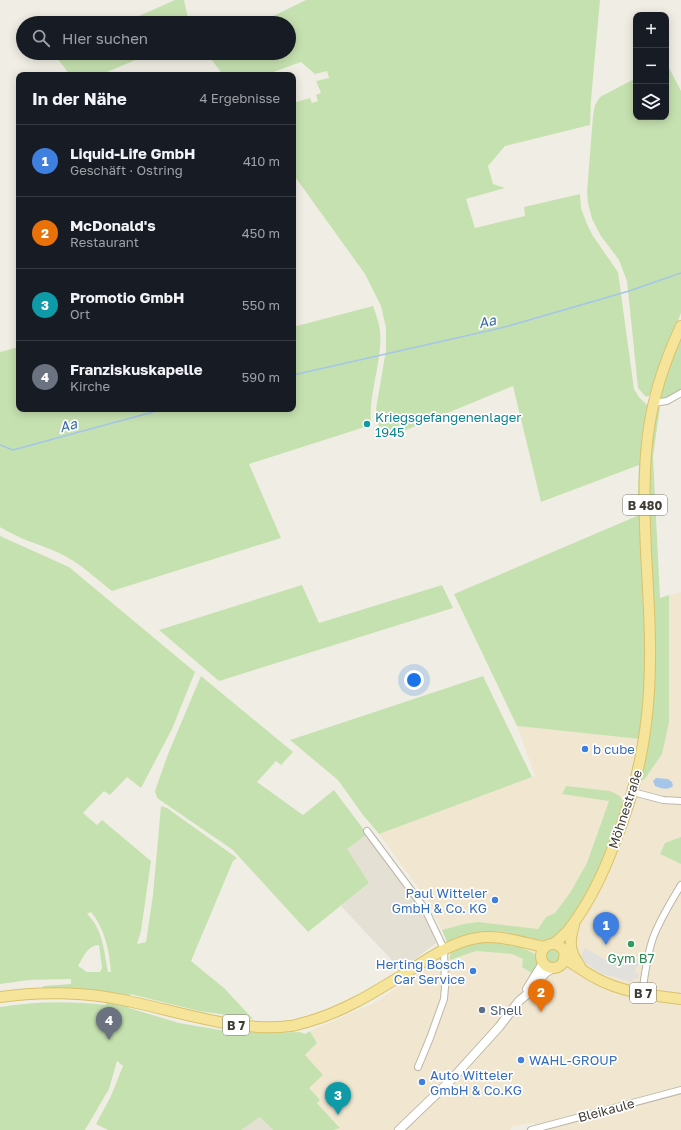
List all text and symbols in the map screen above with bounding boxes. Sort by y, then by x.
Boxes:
map controls [633,12,669,120]
button: + [633,12,669,48]
search box [16,16,296,60]
icon: search [30,27,52,49]
text: Hier suchen [62,29,148,47]
button: − [633,48,669,84]
button: layers [633,84,669,120]
text: In der Nähe [32,88,127,109]
text: 4 Ergebnisse [200,90,280,106]
text: Liquid-Life GmbH [70,144,195,162]
text: 1 [42,153,48,169]
text: 410 m [243,153,280,169]
text: Geschäft · Ostring [70,162,183,178]
text: McDonald's [70,216,156,234]
text: 2 [41,225,49,241]
text: 450 m [242,225,280,241]
text: Restaurant [70,234,139,250]
text: Promotio GmbH [70,288,184,306]
text: 3 [41,297,49,313]
text: 550 m [242,297,280,313]
text: Ort [70,306,90,322]
water label: Aa [477,311,498,331]
text: Franziskuskapelle [70,360,203,378]
text: 4 [41,369,49,385]
text: 590 m [242,369,280,385]
text: Kirche [70,378,110,394]
place label: Kriegsgefangenenlager 1945 [375,409,521,440]
water label: Aa [57,414,80,435]
marker: Kriegsgefangenenlager 1945 [362,419,372,429]
road number: B 480 [623,495,667,515]
your location [404,670,424,690]
place label: b cube [593,741,635,757]
marker: b cube [580,744,590,754]
street label: Möhnestraße [605,768,645,850]
place label: Paul Witteler GmbH & Co. KG [392,885,487,916]
marker: Paul Witteler GmbH & Co. KG [490,895,500,905]
pin: 1 [593,912,619,945]
marker: Gym B7 [626,939,636,949]
place label: Gym B7 [608,950,655,966]
place label: Herting Bosch Car Service [376,956,465,987]
marker: Herting Bosch Car Service [468,966,478,976]
pin: 2 [528,979,554,1012]
road number: B 7 [630,983,656,1003]
place label: Shell [490,1002,522,1018]
marker: Shell [477,1005,487,1015]
pin: 4 [96,1007,122,1040]
road number: B 7 [223,1015,249,1035]
place label: WAHL-GROUP [529,1052,617,1068]
marker: WAHL-GROUP [516,1055,526,1065]
place label: Auto Witteler GmbH & Co.KG [430,1067,522,1098]
marker: Auto Witteler GmbH & Co.KG [417,1077,427,1087]
pin: 3 [325,1082,351,1115]
street label: Bleikaule [576,1095,636,1125]

